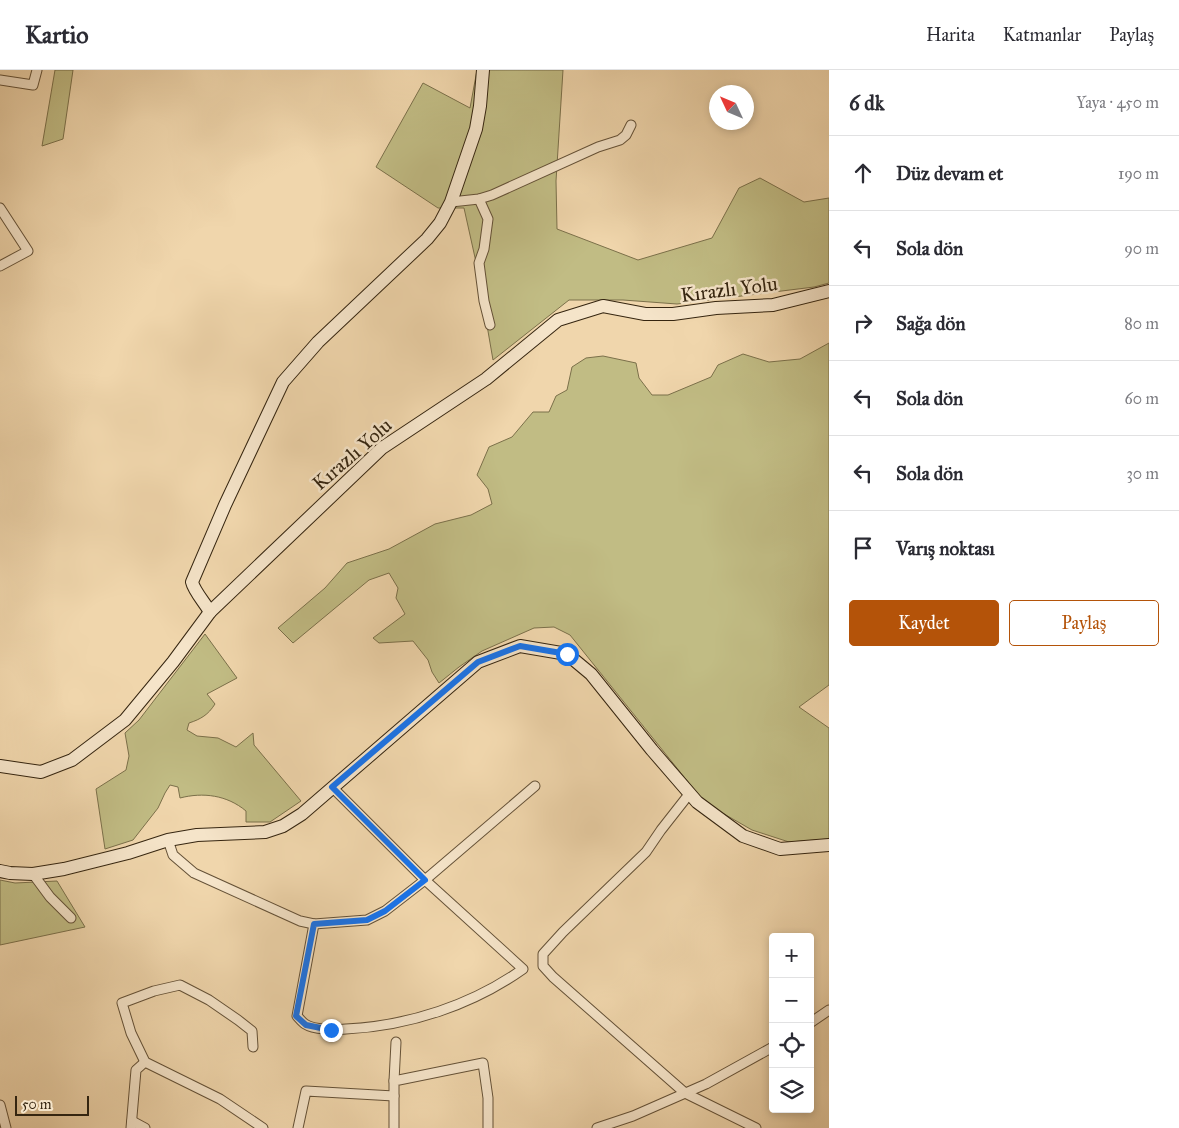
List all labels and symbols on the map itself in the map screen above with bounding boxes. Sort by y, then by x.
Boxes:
north arrow [709,85,754,130]
street label: Kırazlı Yolu [679,271,779,307]
street label: Kırazlı Yolu [307,413,397,495]
route start [556,643,579,666]
route end [320,1019,343,1042]
scale bar [15,1093,89,1116]

